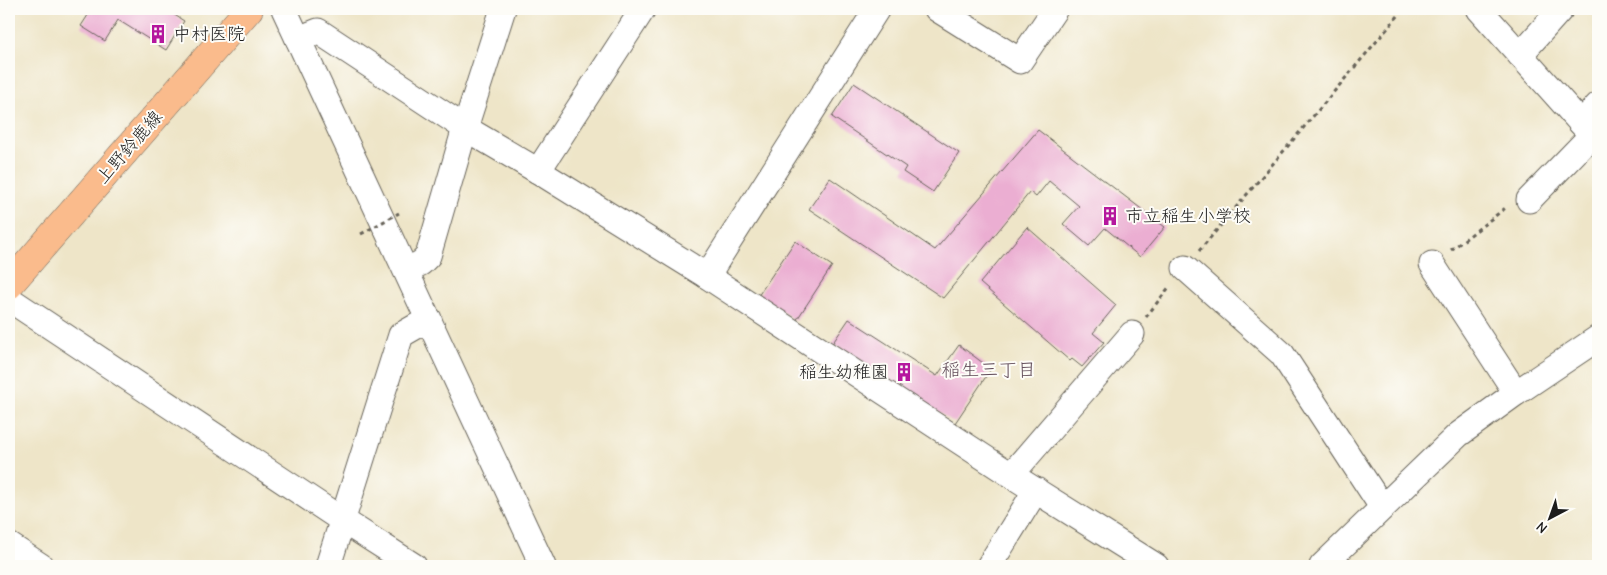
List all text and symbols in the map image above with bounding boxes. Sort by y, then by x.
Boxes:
building icon: 中村医院 [147,23,169,45]
place label: 中村医院 [173,24,245,45]
street label: 上野鈴鹿線 [92,106,167,188]
building icon: 市立稲生小学校 [1099,205,1121,227]
place label: 市立稲生小学校 [1125,206,1251,227]
district label: 稲生三丁目 [941,359,1037,381]
building icon: 稲生幼稚園 [893,361,915,383]
place label: 稲生幼稚園 [799,362,889,383]
north arrow [1524,492,1574,542]
text: N [1533,518,1551,537]

